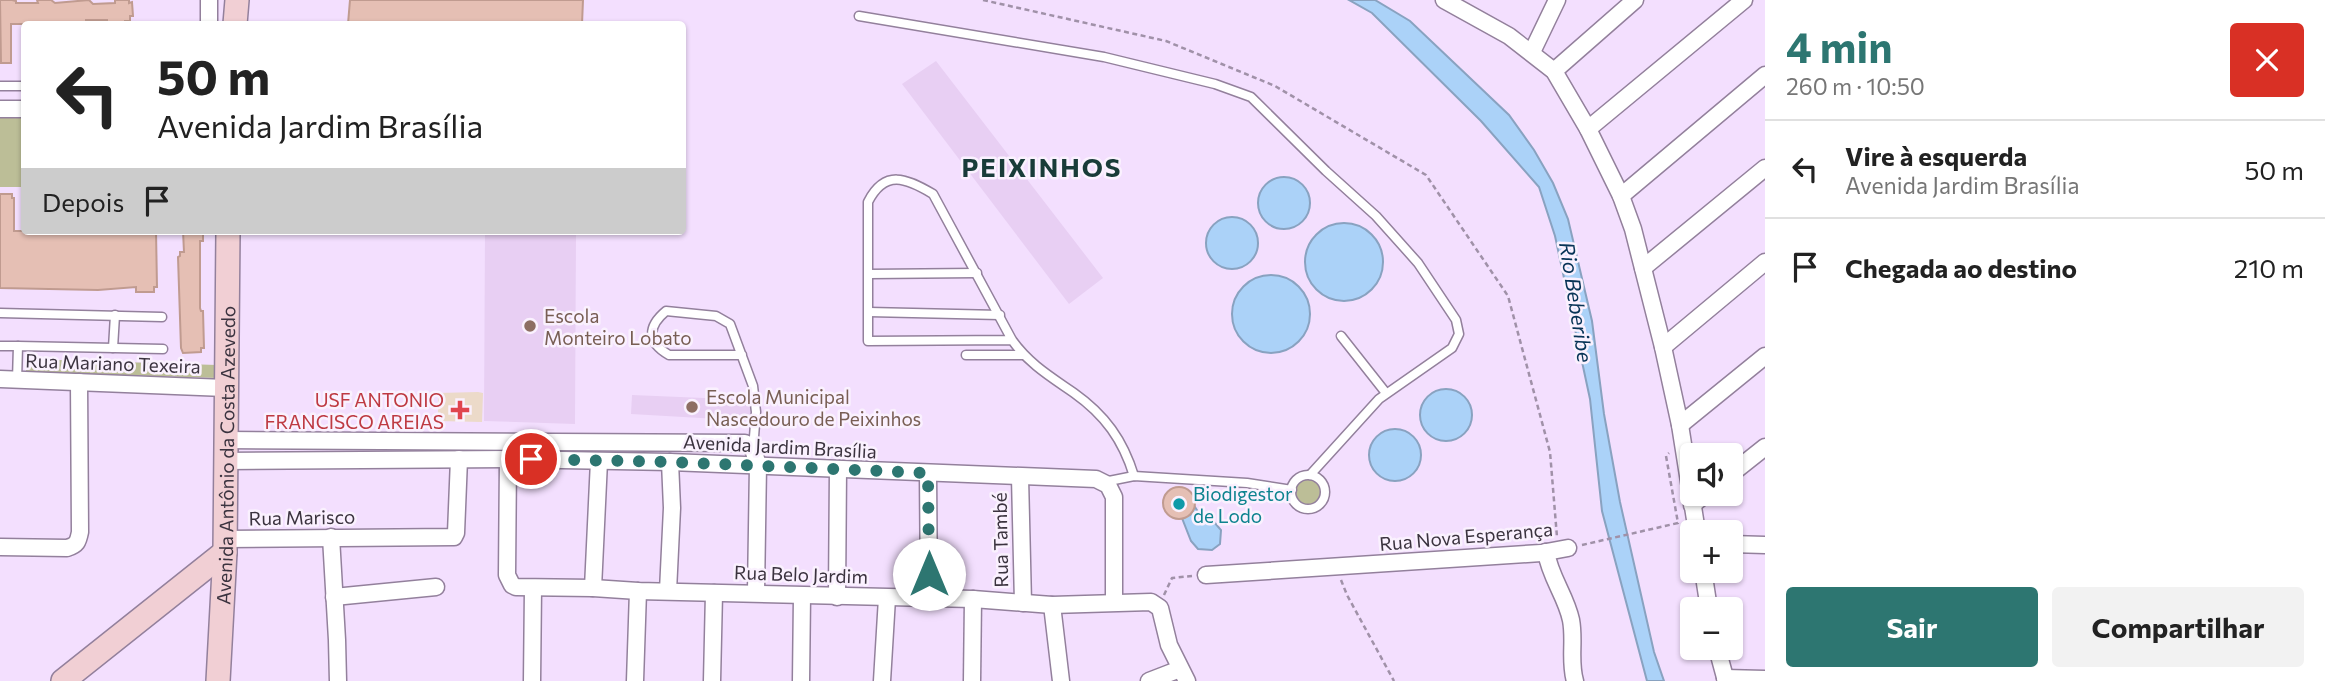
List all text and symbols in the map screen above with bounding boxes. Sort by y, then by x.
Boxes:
text: 4 min [1786,20,1892,72]
button: close [2230,23,2304,97]
text: 50 m [157,45,270,105]
icon: left [42,49,133,140]
text: 260 m · 10:50 [1786,72,1925,100]
text: Avenida Jardim Brasília [157,105,483,145]
text: Vire à esquerda [1845,140,2027,171]
icon: left [1786,150,1824,188]
district label: PEIXINHOS [962,151,1122,182]
text: 50 m [2244,154,2304,185]
text: Avenida Jardim Brasília [1845,171,2080,199]
icon: arrive [138,182,176,220]
text: Depois [42,186,124,217]
water label: Rio Beberibe [1555,240,1599,364]
icon: arrive [1786,248,1824,286]
text: Chegada ao destino [1845,252,2077,283]
text: 210 m [2234,252,2304,283]
place label: Escola Monteiro Lobato [544,304,692,349]
street label: Avenida Antônio da Costa Azevedo [211,306,239,605]
marker: Escola Monteiro Lobato [522,318,538,334]
street label: Rua Mariano Texeira [25,348,201,378]
place label: Escola Municipal Nascedouro de Peixinhos [706,385,921,430]
place label: USF ANTONIO FRANCISCO AREIAS [265,388,444,433]
marker: Escola Municipal Nascedouro de Peixinhos [684,399,700,415]
marker: USF ANTONIO FRANCISCO AREIAS [450,400,470,420]
pin [501,429,561,489]
street label: Avenida Jardim Brasília [683,429,877,463]
icon: arrive [512,440,550,478]
map controls [1680,443,1743,660]
button: sound [1680,443,1743,506]
place label: Biodigestor de Lodo [1193,482,1293,527]
street label: Rua També [988,492,1012,588]
marker: Biodigestor de Lodo [1171,496,1187,512]
street label: Rua Marisco [248,505,356,529]
street label: Rua Nova Esperança [1378,517,1554,555]
button: + [1680,520,1743,583]
position arrow [892,537,966,611]
street label: Rua Belo Jardim [734,560,868,588]
button: Sair [1786,587,2038,667]
button: Compartilhar [2052,587,2304,667]
button: − [1680,597,1743,660]

